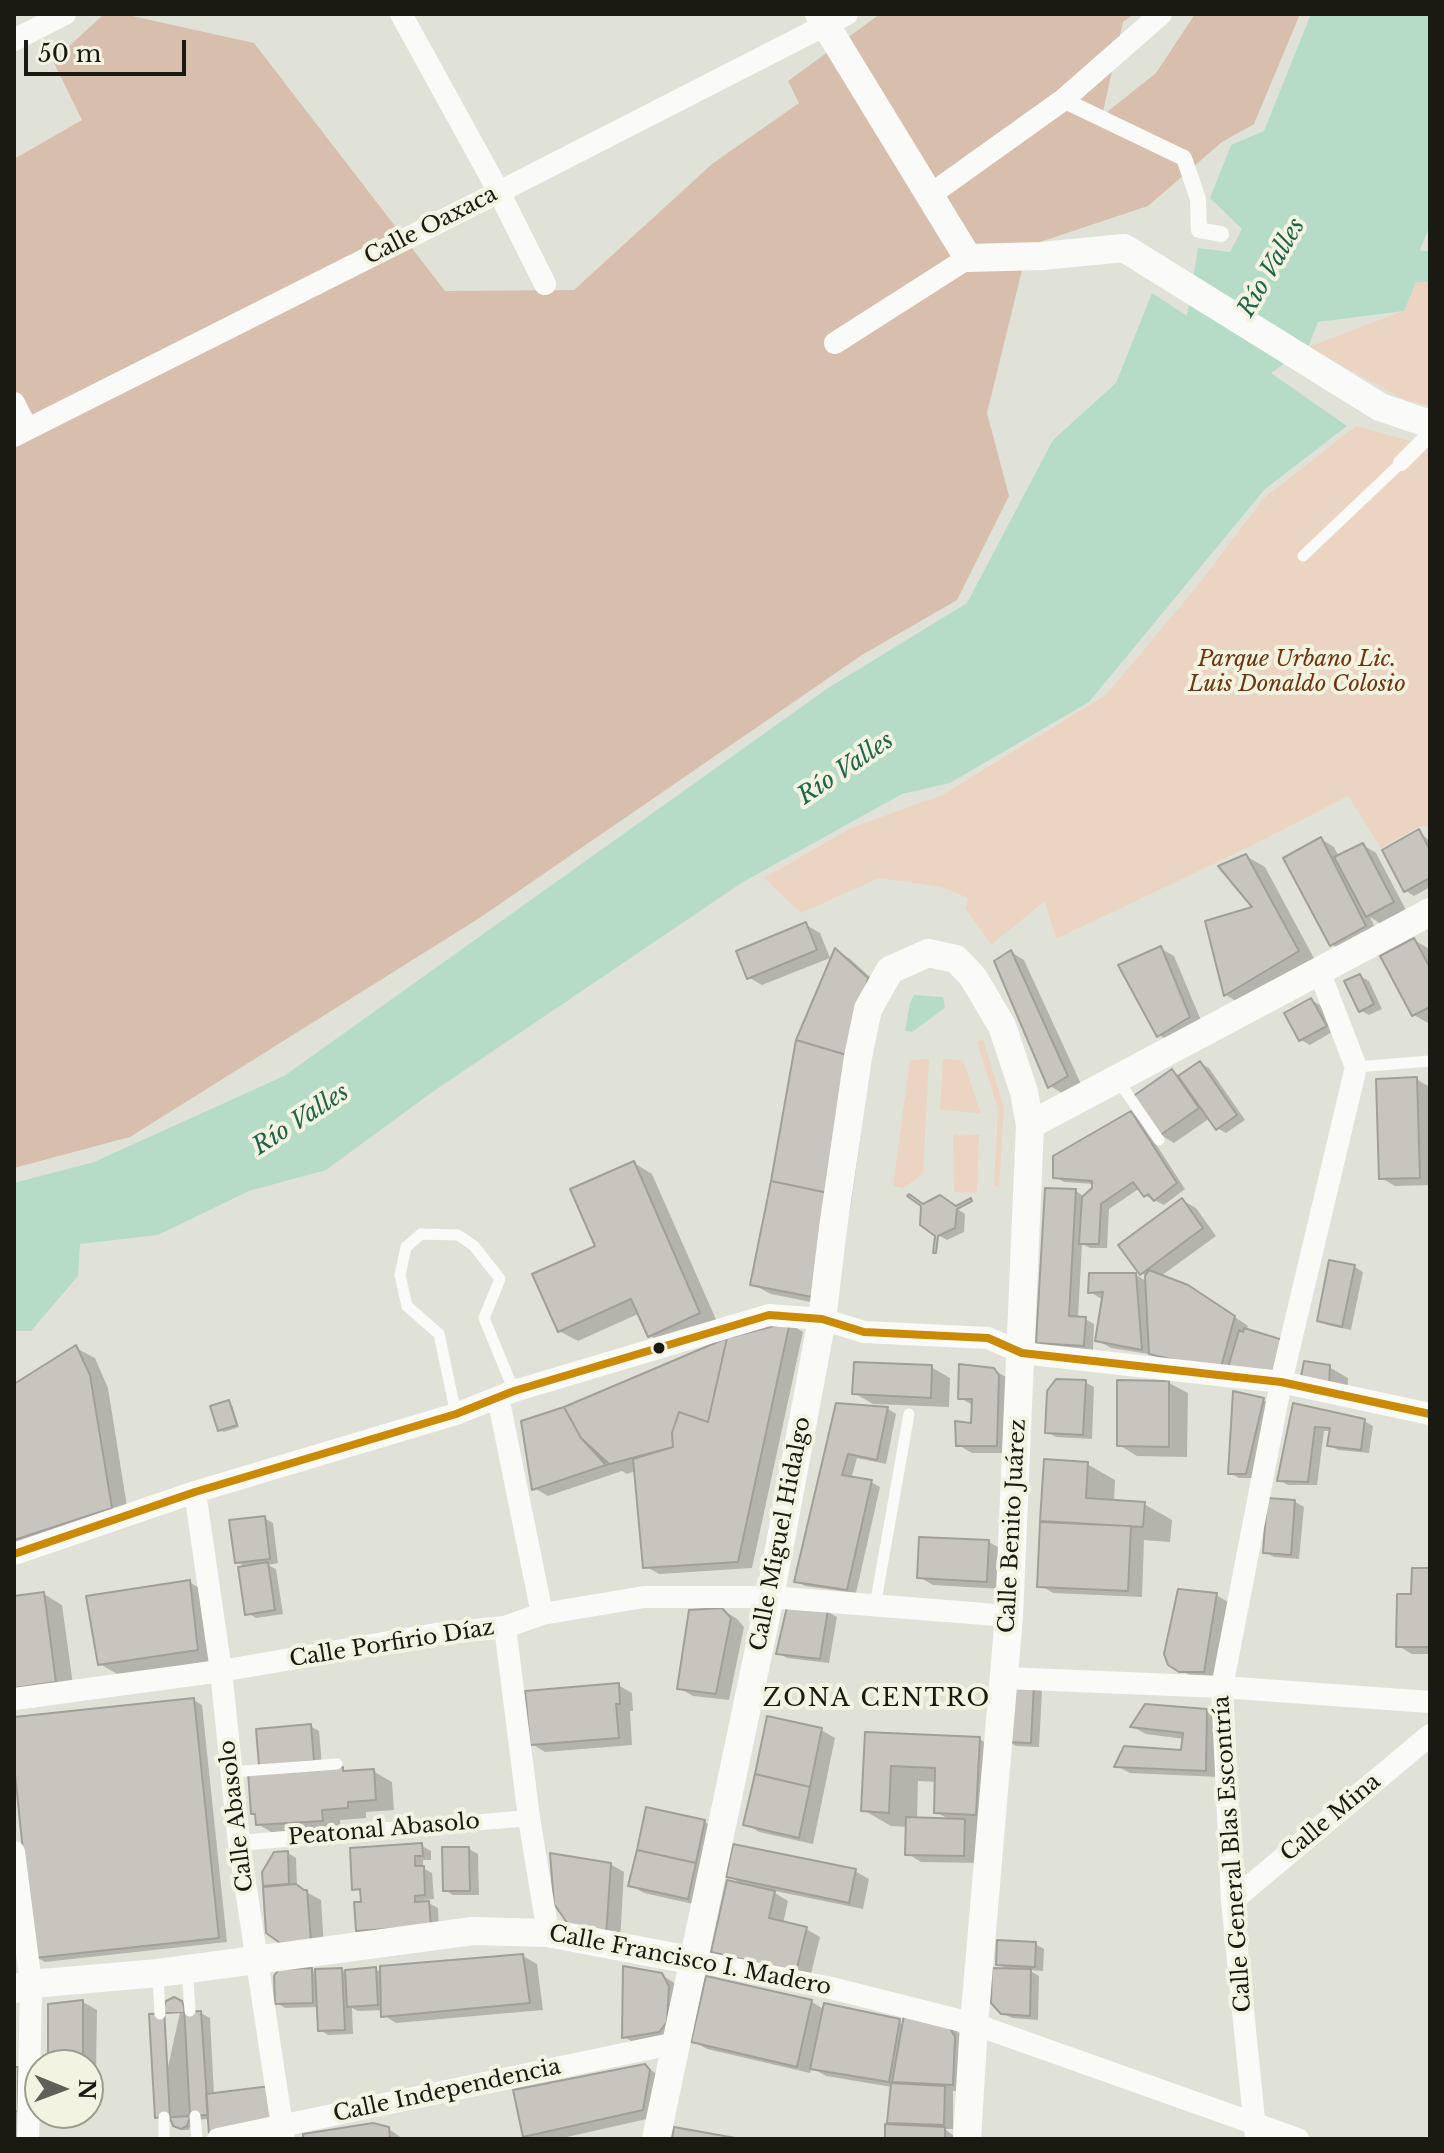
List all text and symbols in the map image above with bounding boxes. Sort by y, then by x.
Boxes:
scale bar [28,24,190,74]
text: 50 m [38,39,101,68]
street label: Calle Oaxaca [360,181,502,271]
water label: Río Valles [1232,214,1312,322]
park label: Parque Urbano Lic. Luis Donaldo Colosio [1188,647,1406,698]
water label: Río Valles [793,727,899,811]
water label: Río Valles [247,1078,355,1162]
unlabelled marker [651,1340,667,1356]
street label: Calle Miguel Hidalgo [745,1415,817,1653]
street label: Calle Benito Juárez [994,1418,1032,1634]
street label: Calle Porfirio Díaz [288,1615,496,1673]
district label: ZONA CENTRO [763,1685,991,1713]
street label: Calle General Blas Escontría [1209,1695,1257,2013]
street label: Calle Abasolo [215,1739,259,1893]
street label: Calle Mina [1276,1769,1386,1867]
street label: Peatonal Abasolo [287,1808,481,1852]
street label: Calle Francisco I. Madero [547,1921,833,2001]
north arrow [24,2049,104,2129]
street label: Calle Independencia [331,2054,563,2128]
text: N [73,2079,100,2100]

